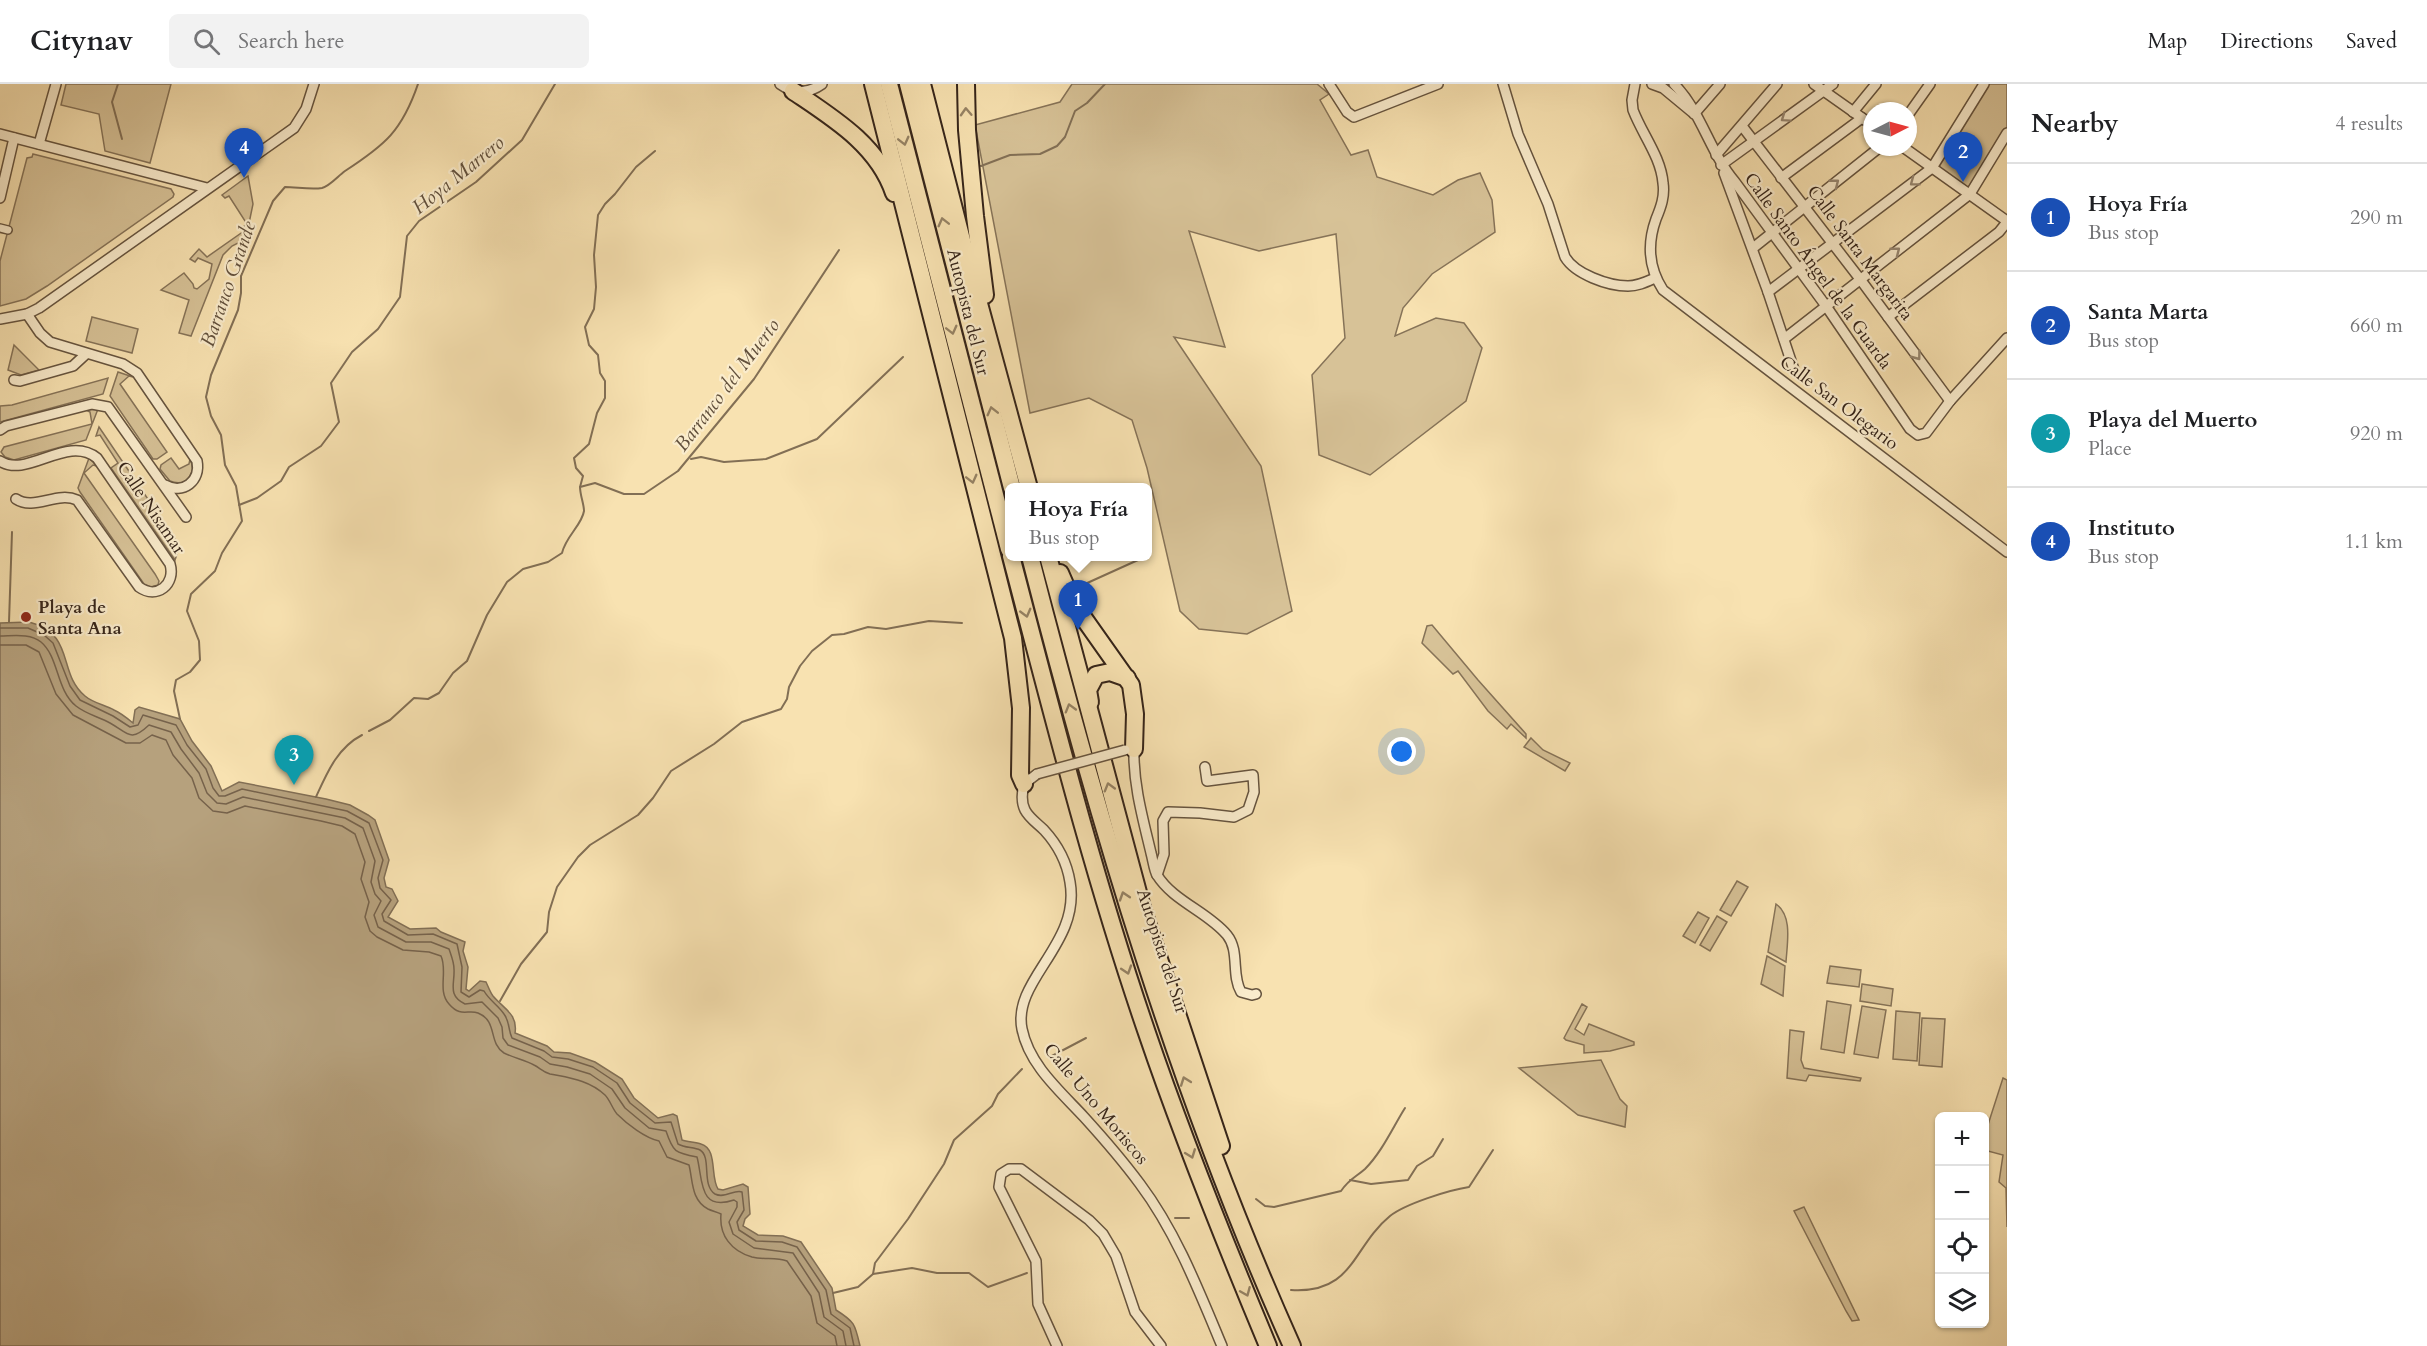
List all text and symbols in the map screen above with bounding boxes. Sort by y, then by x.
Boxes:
search box [169,14,589,68]
text: Citynav [30,22,133,60]
icon: search [190,25,223,58]
text: Search here [238,26,345,56]
text: Map [2147,27,2187,56]
text: Directions [2220,27,2313,56]
text: Saved [2346,27,2397,56]
north arrow [1863,102,1917,156]
text: Nearby [2031,106,2119,141]
one-way arrow [960,107,973,116]
text: 4 results [2335,110,2403,137]
one-way arrow [1781,111,1792,122]
pin: 4 [224,128,264,178]
water label: Hoya Marrero [406,129,510,221]
pin: 2 [1944,132,1982,182]
one-way arrow [896,136,909,146]
street label: Calle Santo Ángel de la Guarda [1738,168,1898,375]
one-way arrow [1910,174,1921,185]
one-way arrow [1828,179,1839,190]
street label: Calle Santa Margarita [1801,180,1919,326]
text: Hoya Fría [2088,189,2188,219]
text: 1 [2045,204,2056,231]
text: 290 m [2350,204,2403,231]
water label: Barranco Grande [194,217,262,350]
one-way arrow [938,217,951,227]
text: Bus stop [2088,219,2159,246]
street label: Autopista del Sur [940,246,996,378]
one-way arrow [1889,248,1900,259]
text: Santa Marta [2088,297,2208,327]
text: 2 [2045,312,2056,339]
text: 660 m [2350,312,2403,339]
water label: Barranco del Muerto [668,313,786,457]
one-way arrow [945,324,958,334]
text: Bus stop [2088,327,2159,354]
street label: Calle San Olegario [1774,350,1904,456]
one-way arrow [1910,350,1921,361]
text: Playa del Muerto [2088,405,2257,435]
one-way arrow [987,406,999,416]
text: 3 [2045,420,2056,447]
text: 920 m [2350,420,2403,447]
text: Place [2088,435,2132,462]
street label: Calle Nisamar [111,456,192,560]
one-way arrow [965,473,978,483]
popup [1005,483,1152,561]
text: Hoya Fría [1029,494,1128,524]
text: Instituto [2088,513,2175,543]
text: Bus stop [1029,524,1100,551]
text: 4 [2045,528,2056,555]
text: 1.1 km [2344,528,2403,555]
text: Bus stop [2088,543,2159,570]
pin: 1 [1058,580,1098,630]
place label: Playa de Santa Ana [38,595,122,641]
one-way arrow [1018,608,1031,618]
marker: Playa de Santa Ana [19,610,33,624]
one-way arrow [1065,703,1077,714]
pin: 3 [274,736,314,785]
your location [1387,737,1416,766]
one-way arrow [1104,782,1116,793]
street label: Autopista del Sur [1130,885,1194,1017]
one-way arrow [1119,891,1131,902]
one-way arrow [1119,964,1132,975]
street label: Calle Uno Moriscos [1038,1038,1154,1170]
one-way arrow [1180,1076,1193,1086]
map controls [1935,1112,1989,1328]
button: + [1935,1112,1989,1166]
one-way arrow [1184,1148,1196,1159]
button: − [1935,1166,1989,1220]
button: locate [1935,1220,1989,1274]
button: layers [1935,1274,1989,1328]
one-way arrow [1239,1286,1251,1297]

